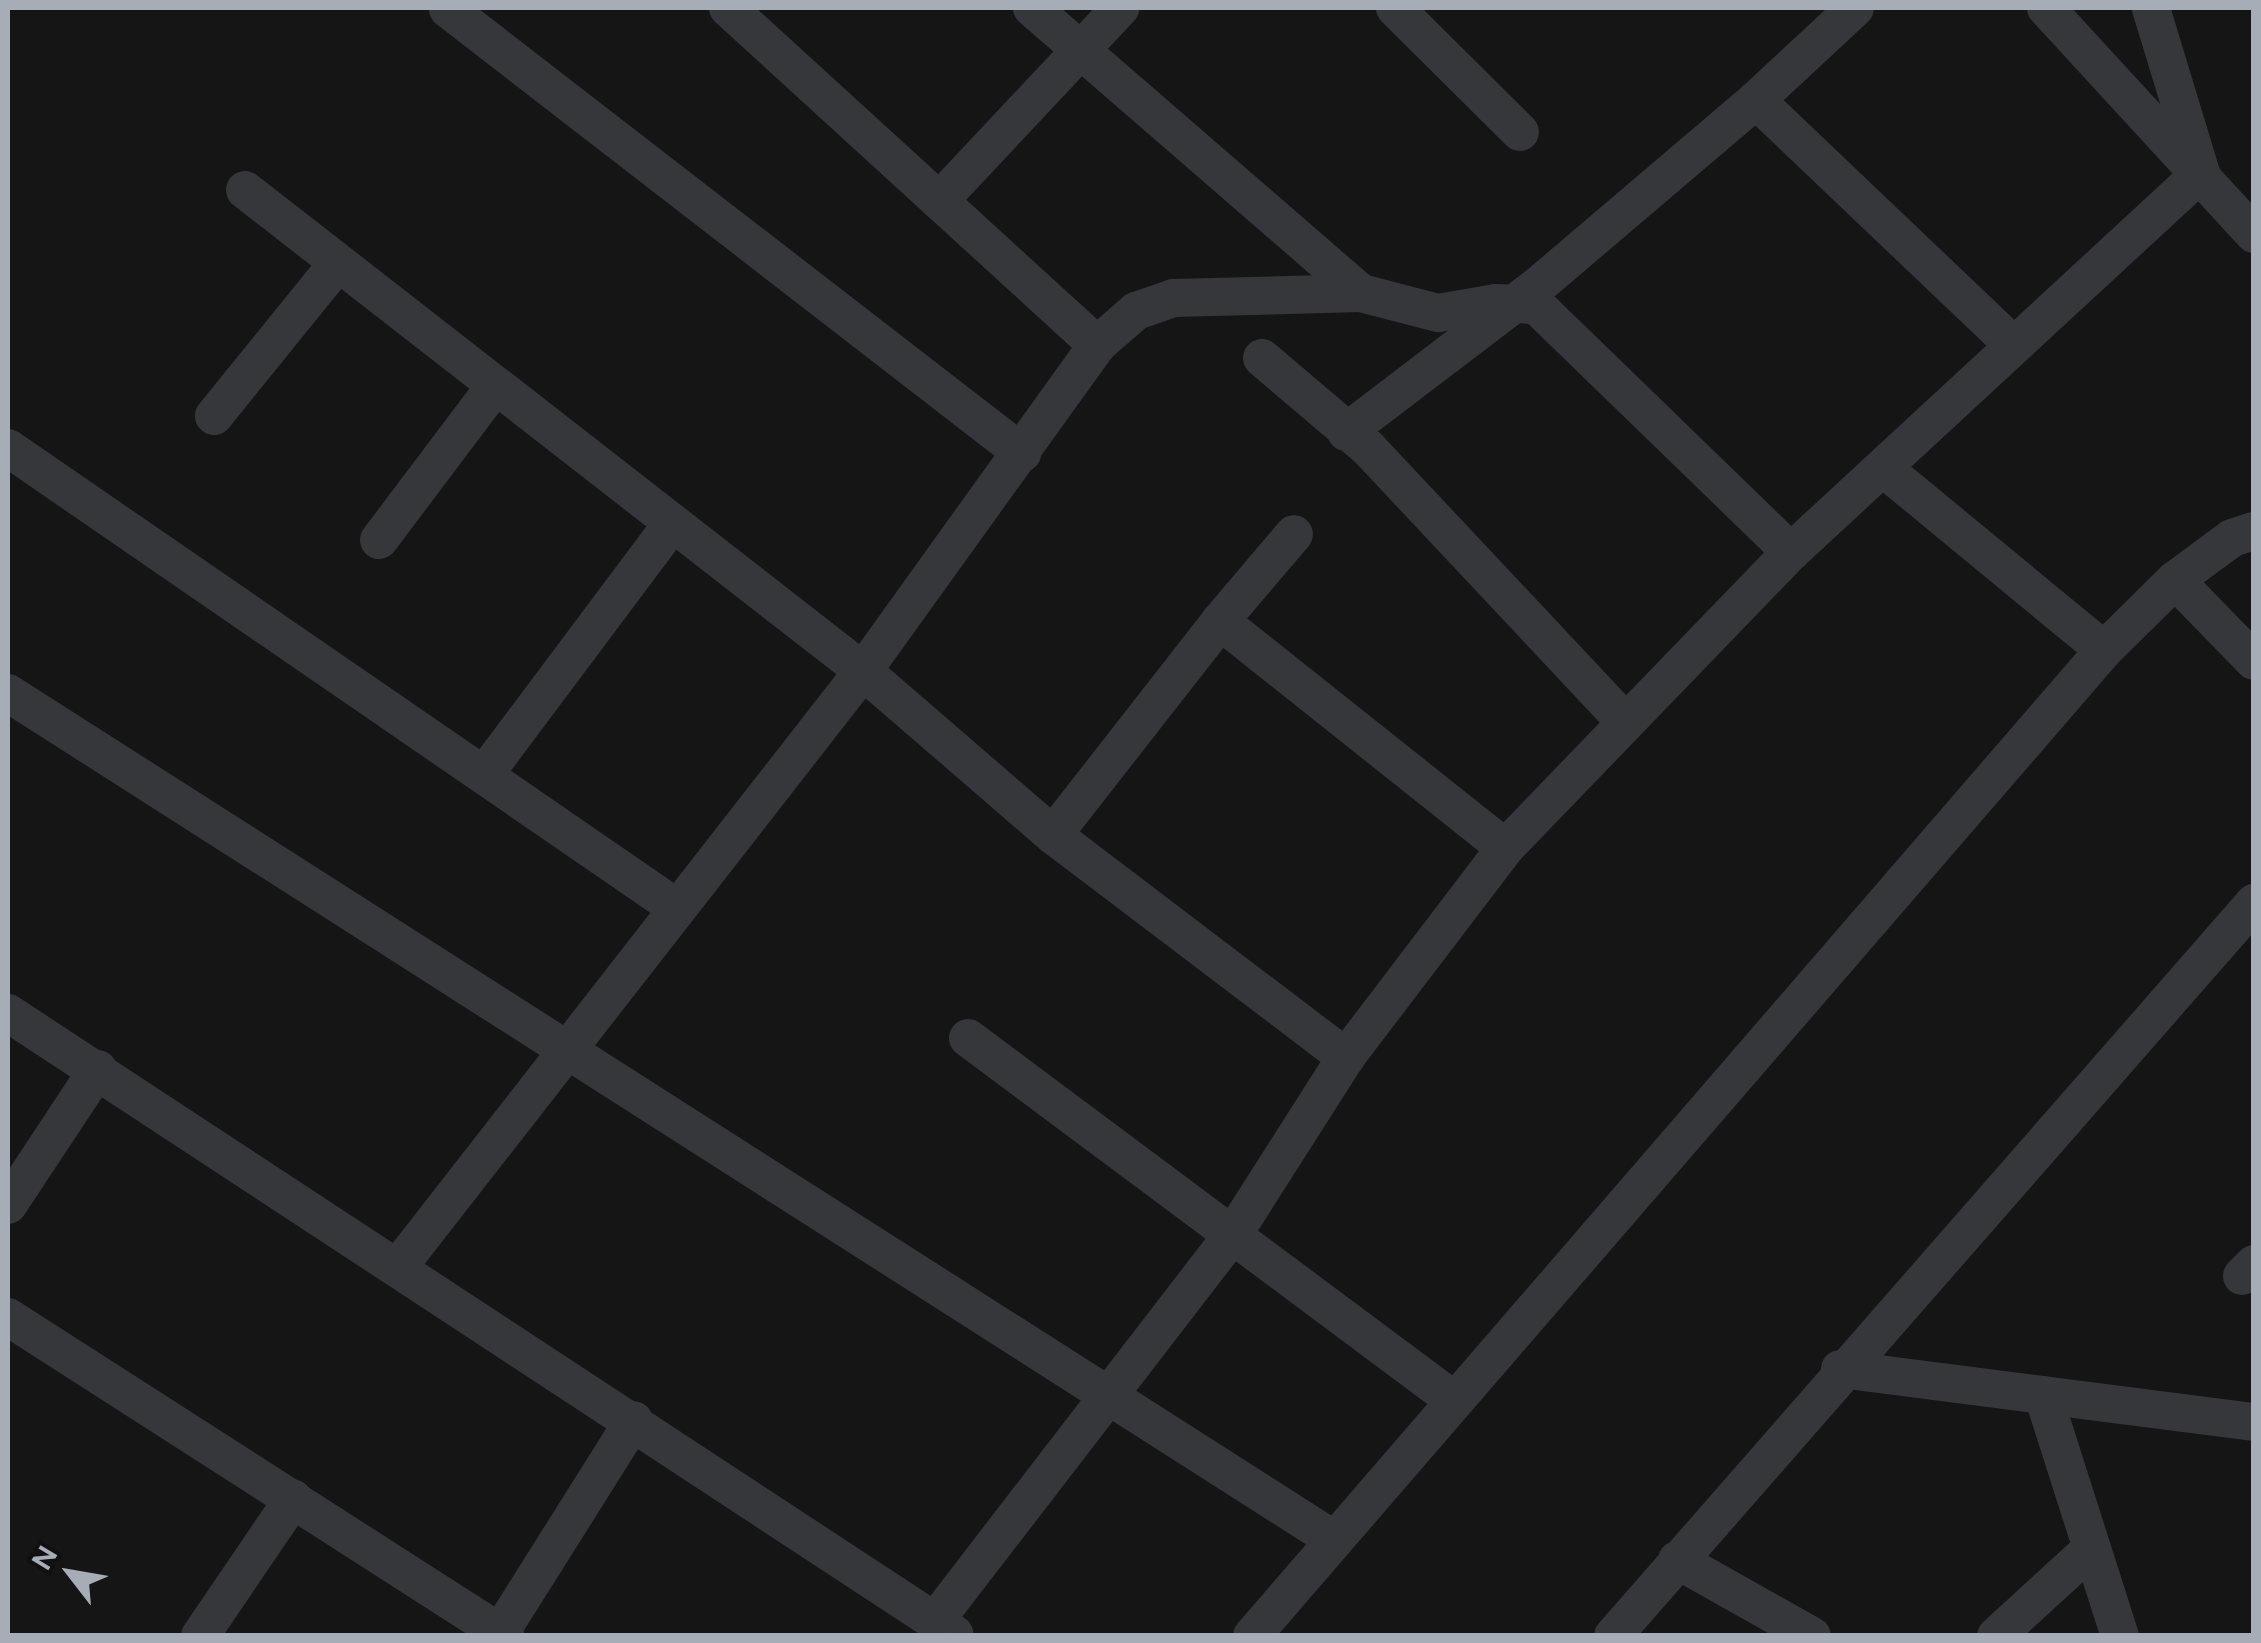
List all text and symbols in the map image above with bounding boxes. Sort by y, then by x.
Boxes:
north arrow [20,1523,120,1623]
text: N [24,1540,64,1576]

